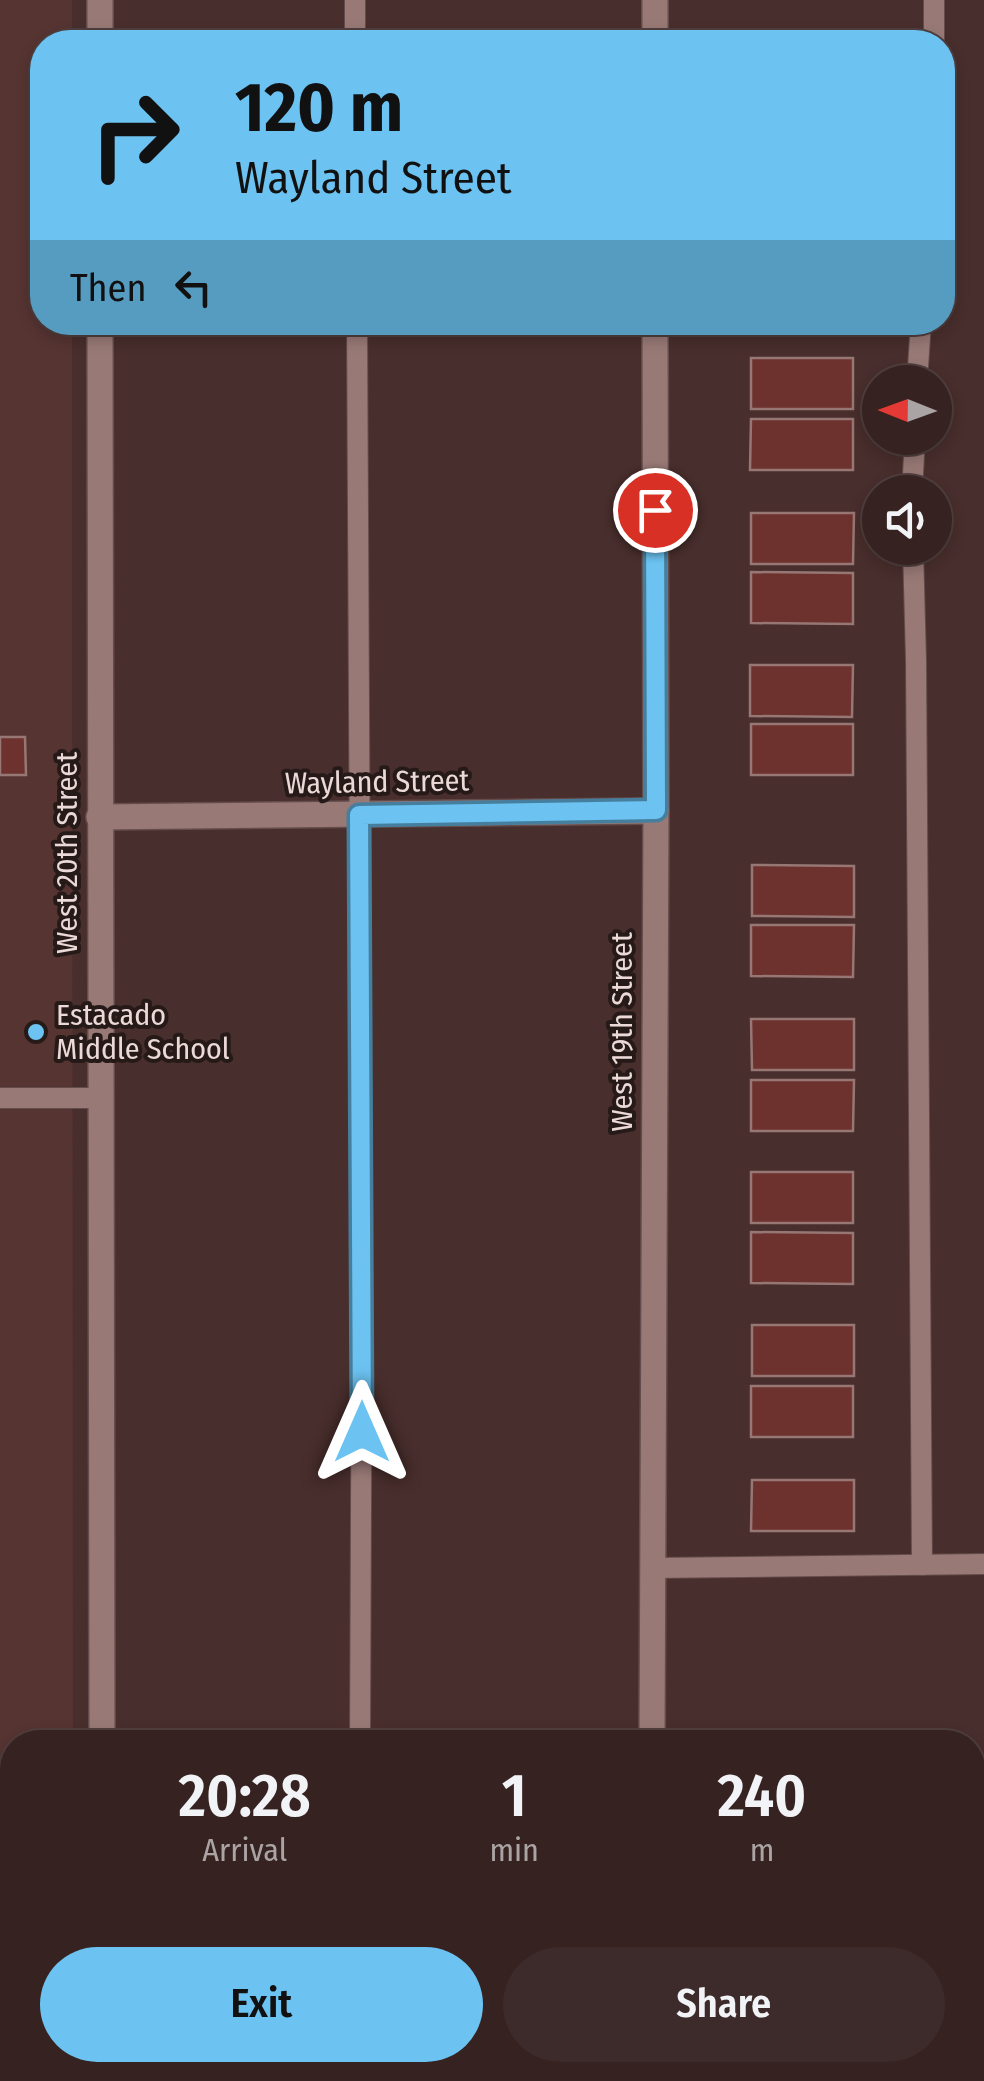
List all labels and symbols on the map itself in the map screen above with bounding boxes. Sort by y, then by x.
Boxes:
north arrow [862,365,952,455]
pin [613,468,698,553]
street label: West 20th Street [49,752,85,954]
street label: Wayland Street [285,762,470,802]
street label: West 19th Street [604,932,640,1132]
place label: Estacado Middle School [56,997,230,1067]
marker: Estacado Middle School [25,1021,47,1043]
position arrow [310,1380,414,1484]

